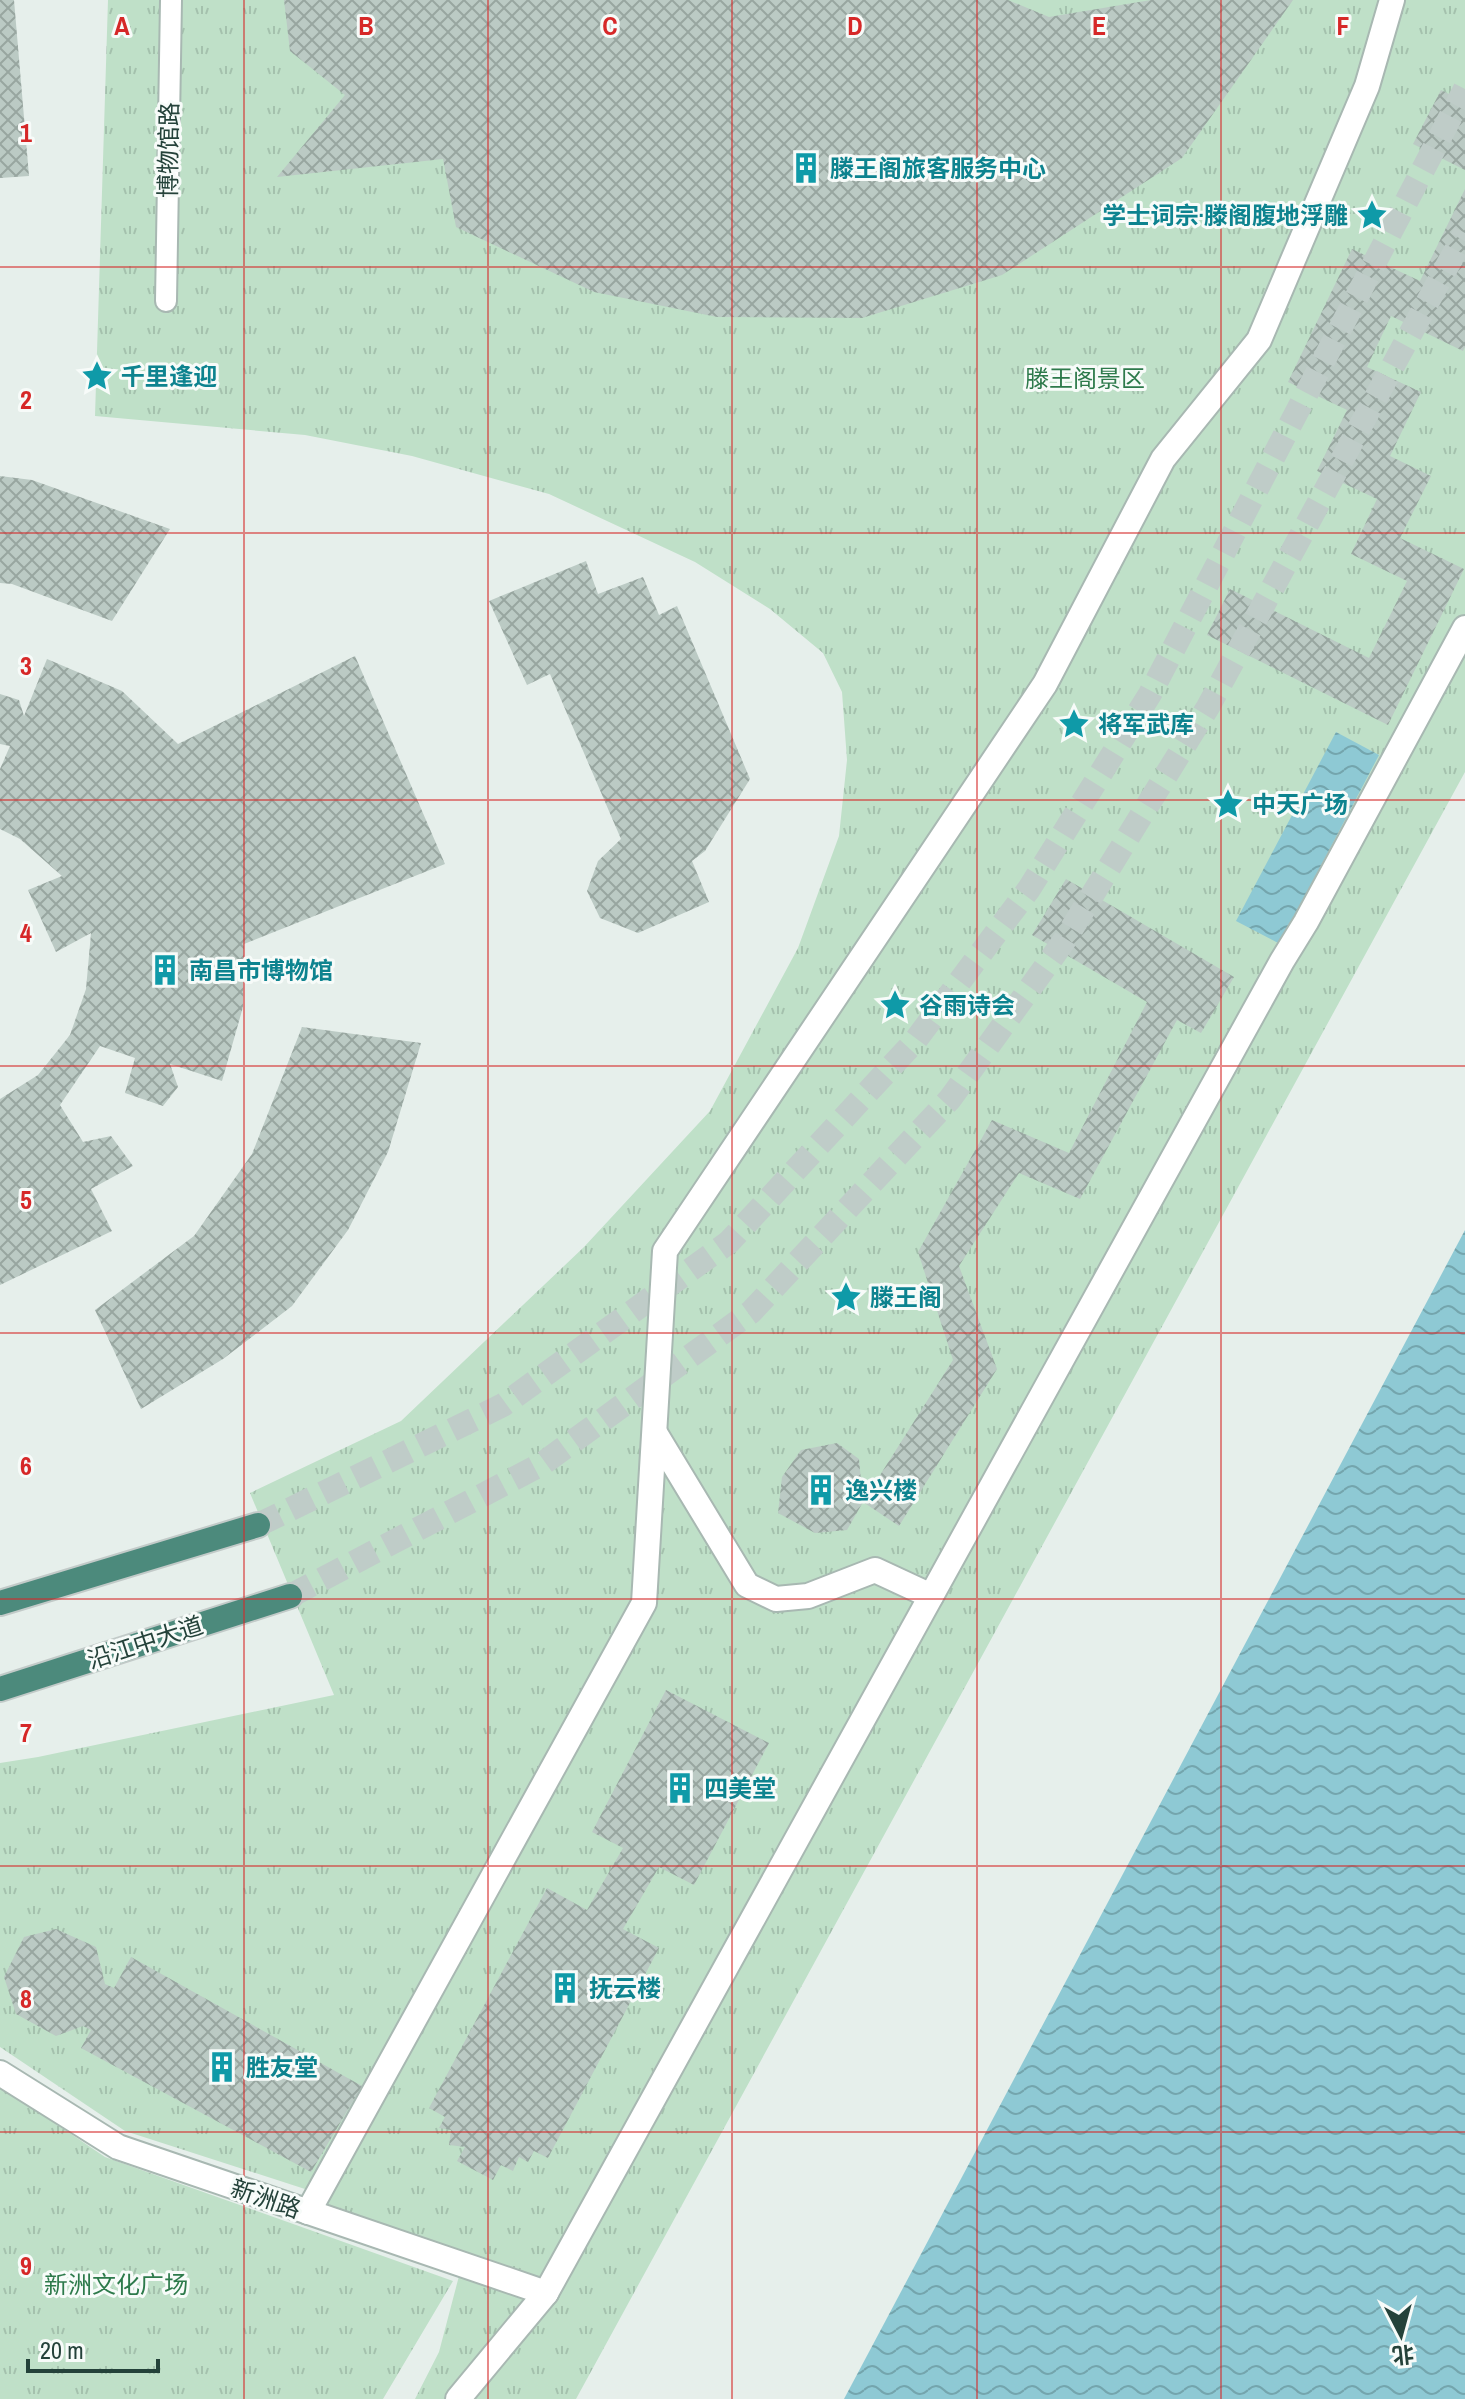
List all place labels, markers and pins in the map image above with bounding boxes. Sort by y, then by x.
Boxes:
building icon: 滕王阁旅客服务中心 [789,151,823,185]
place label: 滕王阁旅客服务中心 [830,152,1046,184]
place icon: 学士词宗·滕阁腹地浮雕 [1355,198,1389,232]
place label: 学士词宗·滕阁腹地浮雕 [1103,199,1348,231]
place icon: 千里逢迎 [80,359,114,393]
place label: 千里逢迎 [121,360,217,392]
place icon: 将军武库 [1057,707,1091,741]
place label: 将军武库 [1098,708,1194,740]
place icon: 中天广场 [1211,787,1245,821]
place label: 中天广场 [1252,788,1348,820]
building icon: 南昌市博物馆 [148,953,182,987]
place label: 南昌市博物馆 [189,954,333,986]
place icon: 谷雨诗会 [878,988,912,1022]
place label: 谷雨诗会 [919,989,1015,1021]
place icon: 滕王阁 [829,1280,863,1314]
place label: 滕王阁 [870,1281,942,1313]
building icon: 逸兴楼 [804,1473,838,1507]
place label: 逸兴楼 [845,1474,917,1506]
building icon: 四美堂 [663,1771,697,1805]
place label: 四美堂 [704,1772,776,1804]
building icon: 抚云楼 [548,1971,582,2005]
place label: 抚云楼 [589,1972,661,2004]
building icon: 胜友堂 [205,2050,239,2084]
place label: 胜友堂 [246,2051,318,2083]

